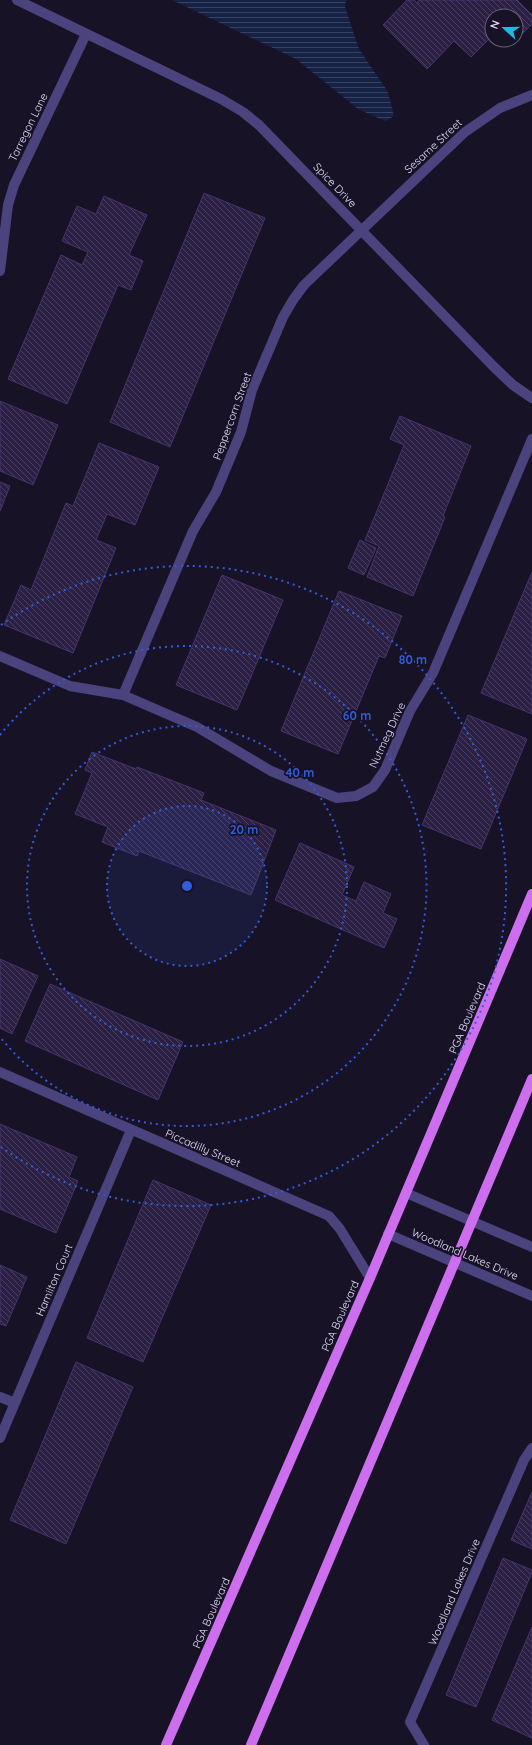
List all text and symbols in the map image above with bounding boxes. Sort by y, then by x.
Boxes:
north arrow [484,8,524,48]
text: N [487,18,503,31]
street label: Tarregon Lane [5,91,51,163]
street label: Sesame Street [401,116,465,176]
street label: Spice Drive [310,160,360,210]
street label: Peppercorn Street [210,370,254,462]
text: 80 m [399,652,427,667]
street label: Nutmeg Drive [366,700,408,770]
text: 60 m [343,708,371,723]
text: 40 m [286,765,314,780]
text: 20 m [230,822,258,837]
centre of rings [180,879,194,893]
street label: PGA Boulevard [446,980,488,1056]
street label: Piccadilly Street [163,1126,243,1170]
street label: Woodland Lakes Drive [409,1225,521,1283]
street label: Hamilton Court [32,1241,76,1318]
street label: PGA Boulevard [318,1278,362,1354]
street label: Woodland Lakes Drive [425,1536,483,1648]
street label: PGA Boulevard [189,1575,233,1651]

